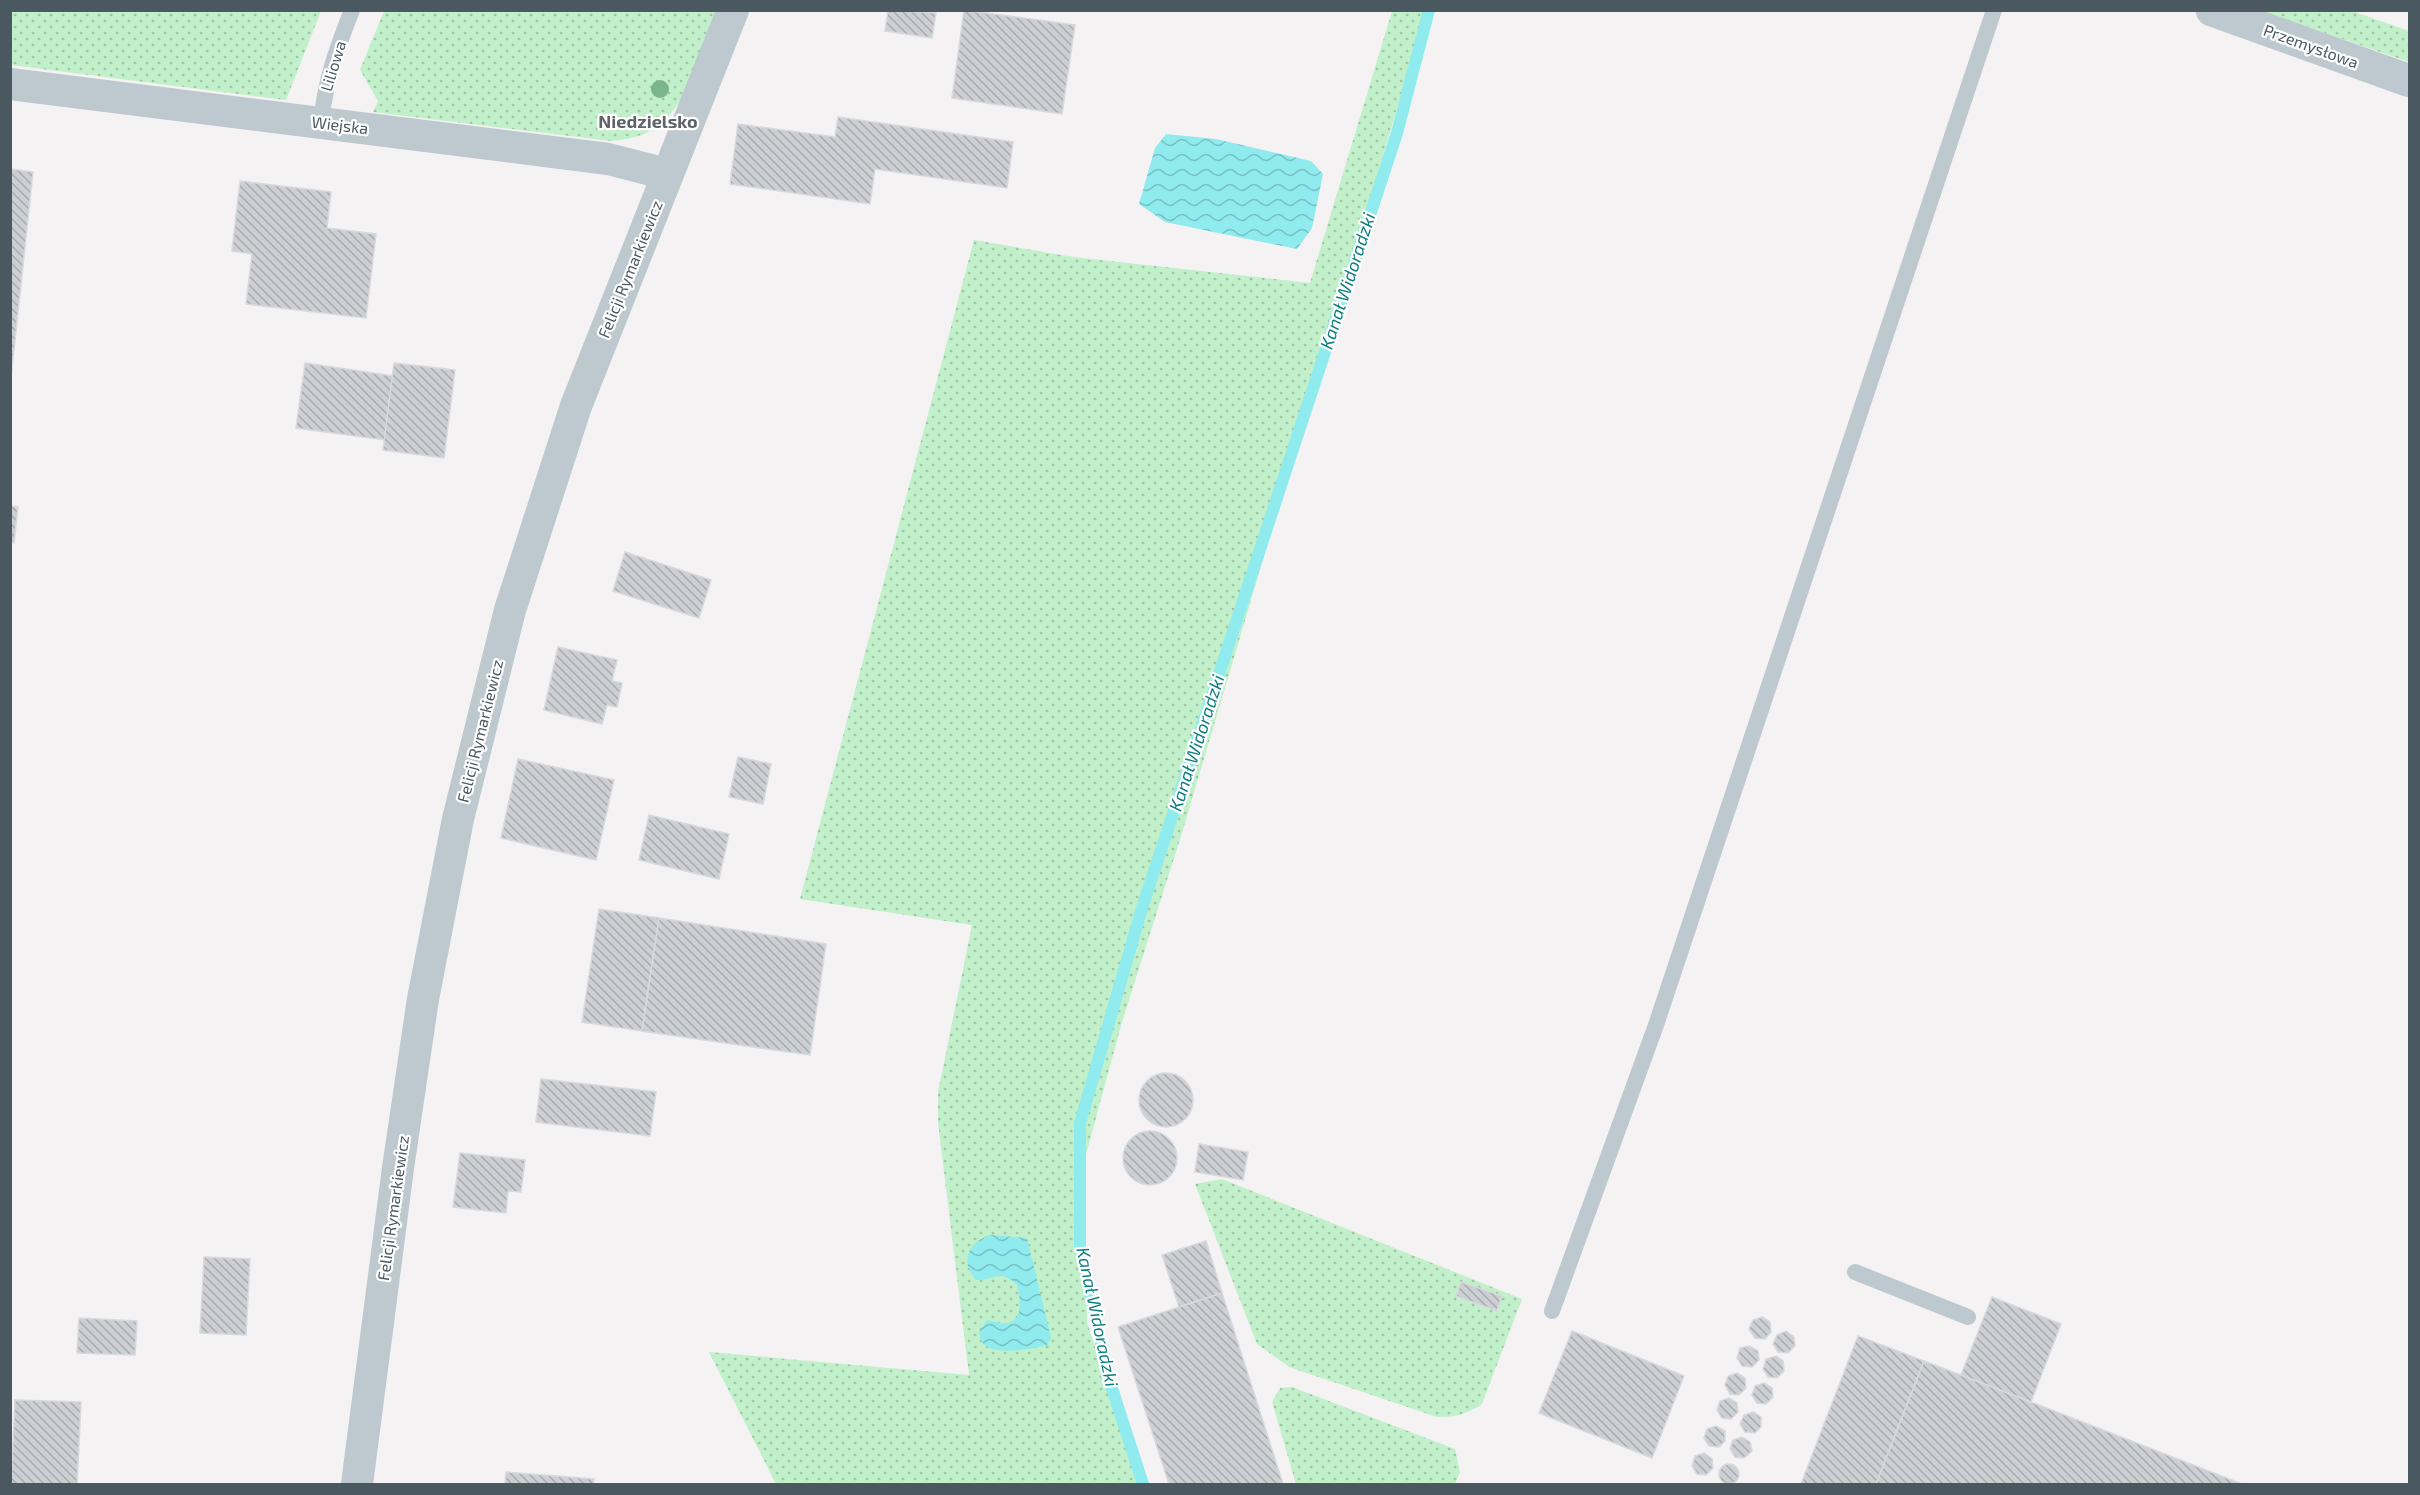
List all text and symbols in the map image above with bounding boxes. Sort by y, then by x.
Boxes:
street label: Przemysłowa [2261,20,2361,71]
street label: Liliowa [316,38,349,93]
district label: Niedzielsko [598,110,698,132]
street label: Wiejska [311,112,369,138]
street label: Felicji Rymarkiewicz [593,197,667,341]
water label: Kanał Widoradzki [1315,209,1380,352]
street label: Felicji Rymarkiewicz [453,658,507,804]
water label: Kanał Widoradzki [1164,671,1229,814]
street label: Felicji Rymarkiewicz [373,1134,413,1282]
water label: Kanał Widoradzki [1072,1245,1124,1389]

